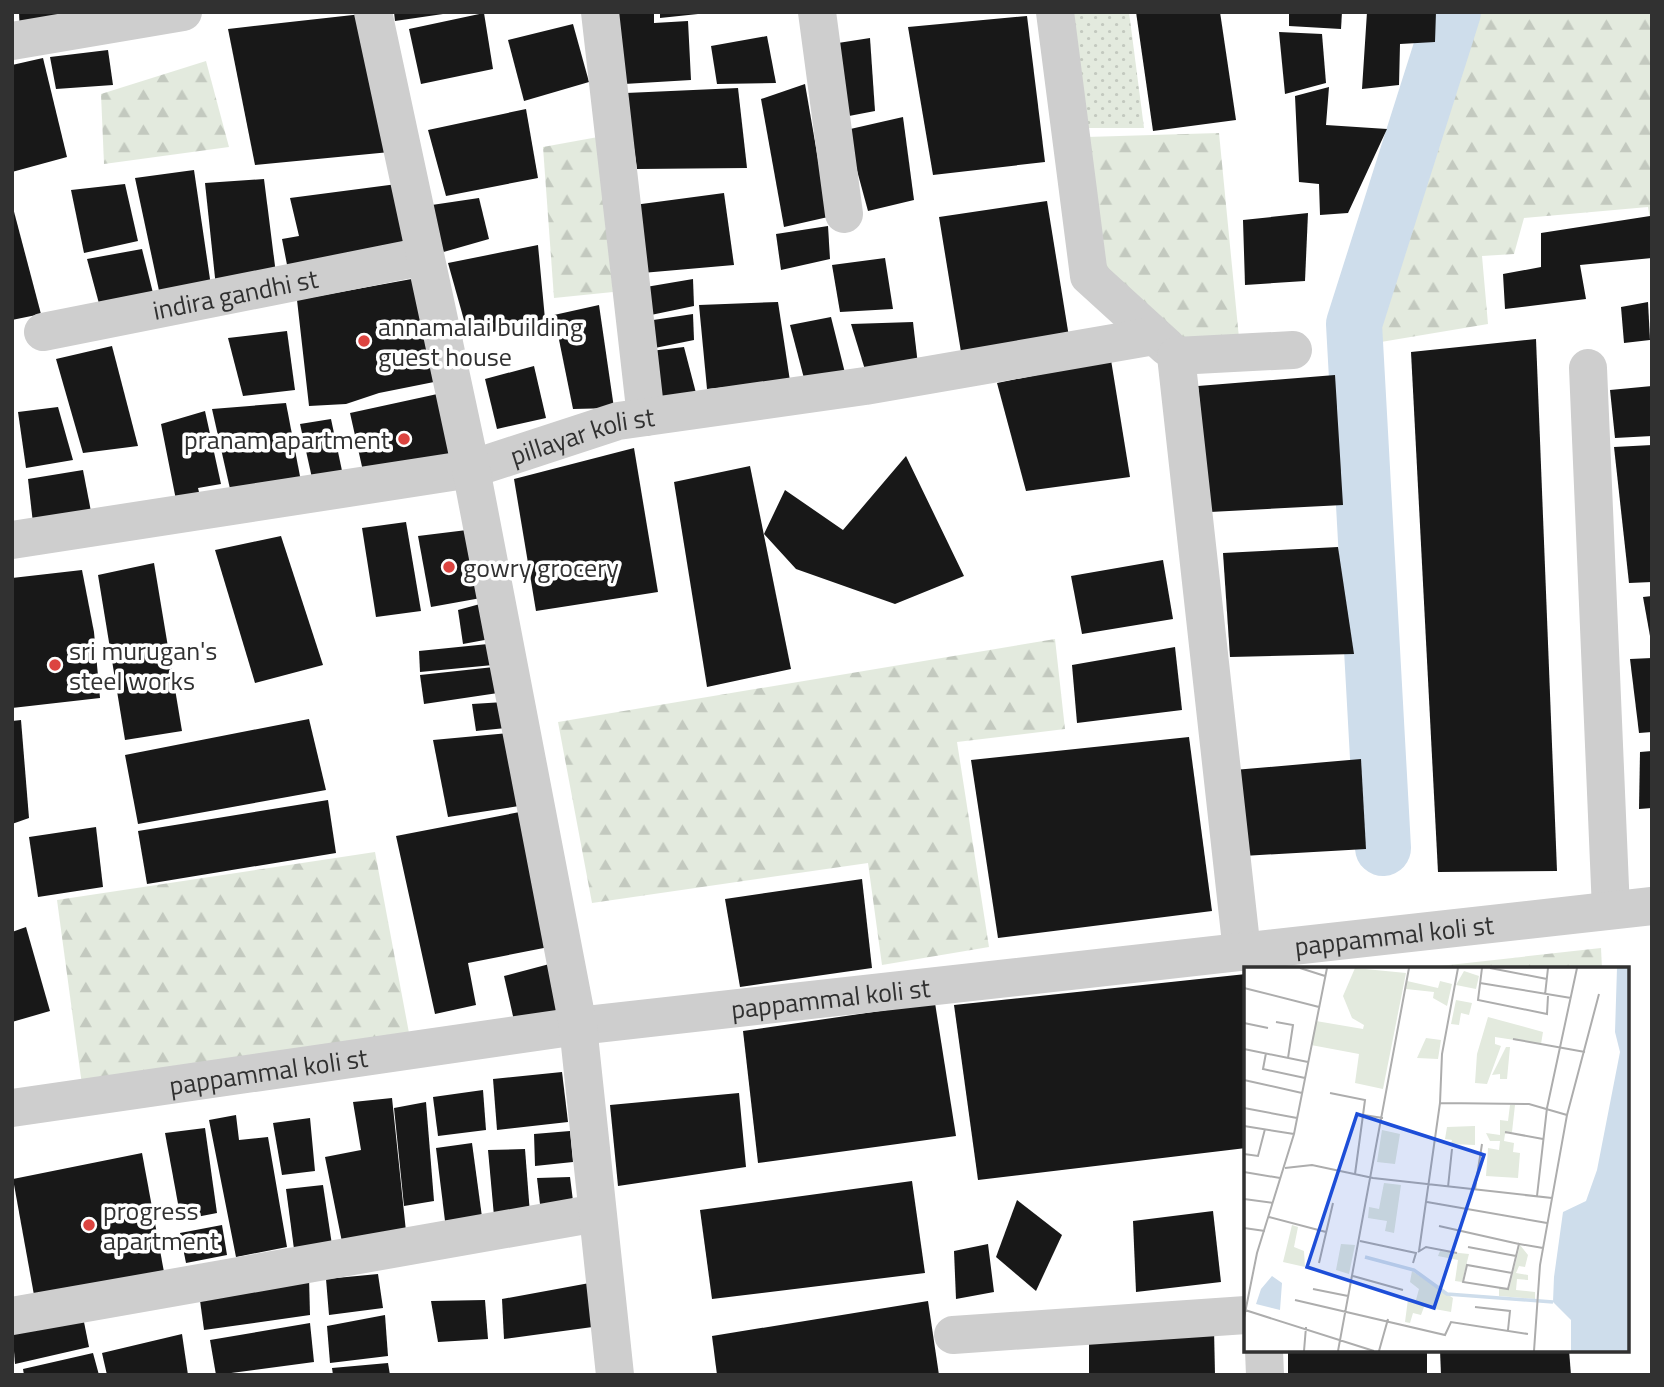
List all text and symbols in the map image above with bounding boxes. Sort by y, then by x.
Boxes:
street label: indira gandhi st [149,258,321,329]
place label: annamalai building guest house [378,307,583,376]
marker: annamalai building guest house [356,333,372,349]
street label: pillayar koli st [505,397,657,474]
place label: pranam apartment [184,420,390,459]
marker: pranam apartment [396,431,412,447]
place label: gowry grocery [463,548,619,587]
marker: gowry grocery [441,559,457,575]
place label: sri murugan's steel works [69,631,217,700]
marker: sri murugan's steel works [47,657,63,673]
street label: pappammal koli st [1292,904,1496,965]
street label: pappammal koli st [729,967,932,1028]
inset map [1244,967,1629,1352]
street label: pappammal koli st [167,1037,370,1105]
place label: progress apartment [103,1191,219,1260]
marker: progress apartment [81,1217,97,1233]

